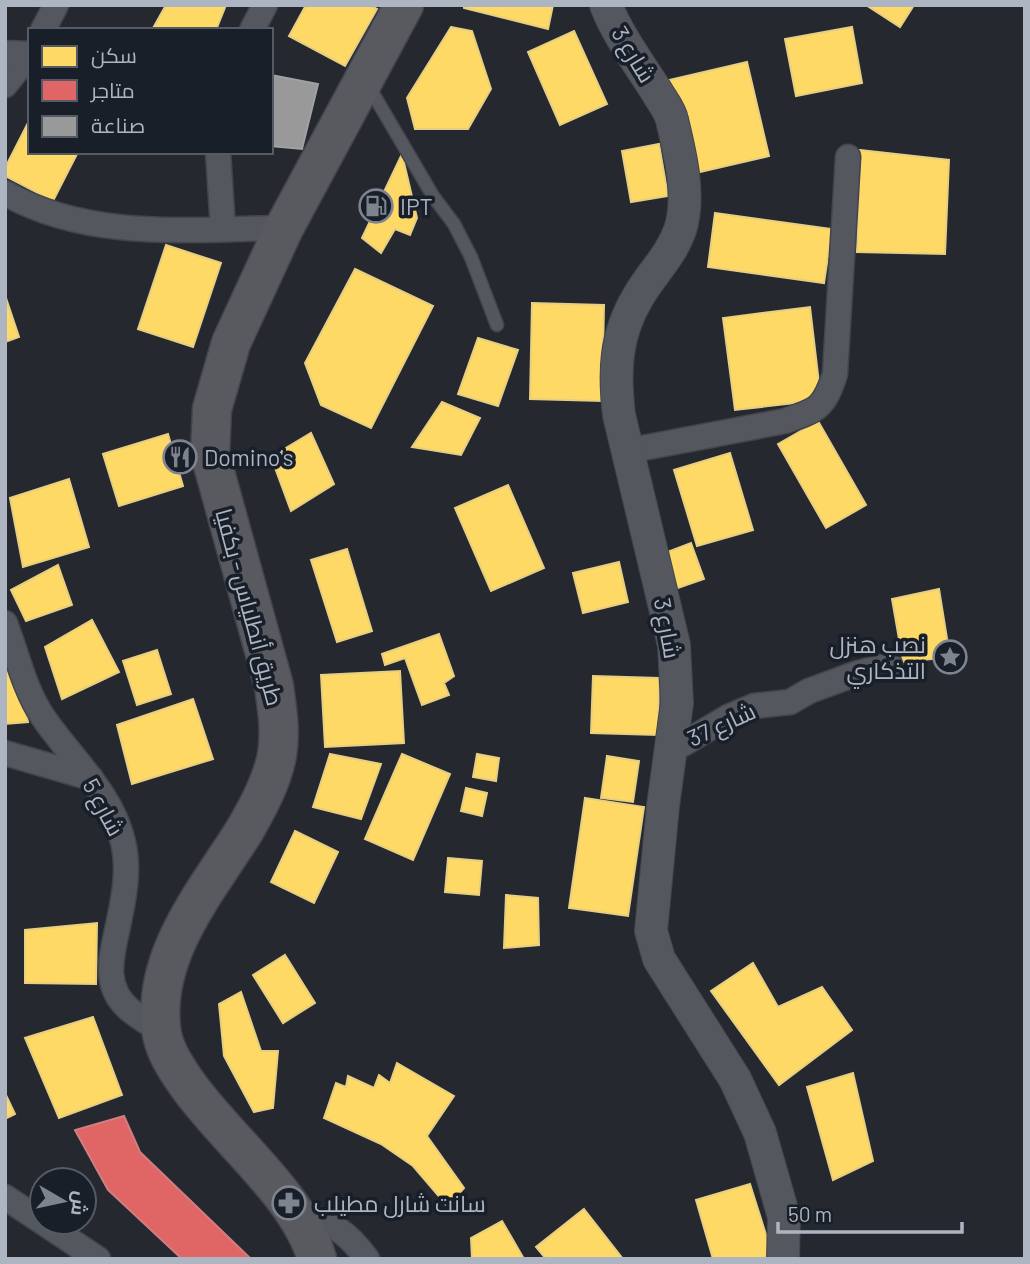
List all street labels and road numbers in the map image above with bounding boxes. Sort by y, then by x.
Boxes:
street label: شارع 3 [604,21,662,89]
street label: طريق أنطلياس - بكفيا [209,505,290,709]
street label: شارع 3 [646,596,687,661]
street label: شارع 37 [683,696,761,755]
street label: شارع 5 [75,774,131,842]

